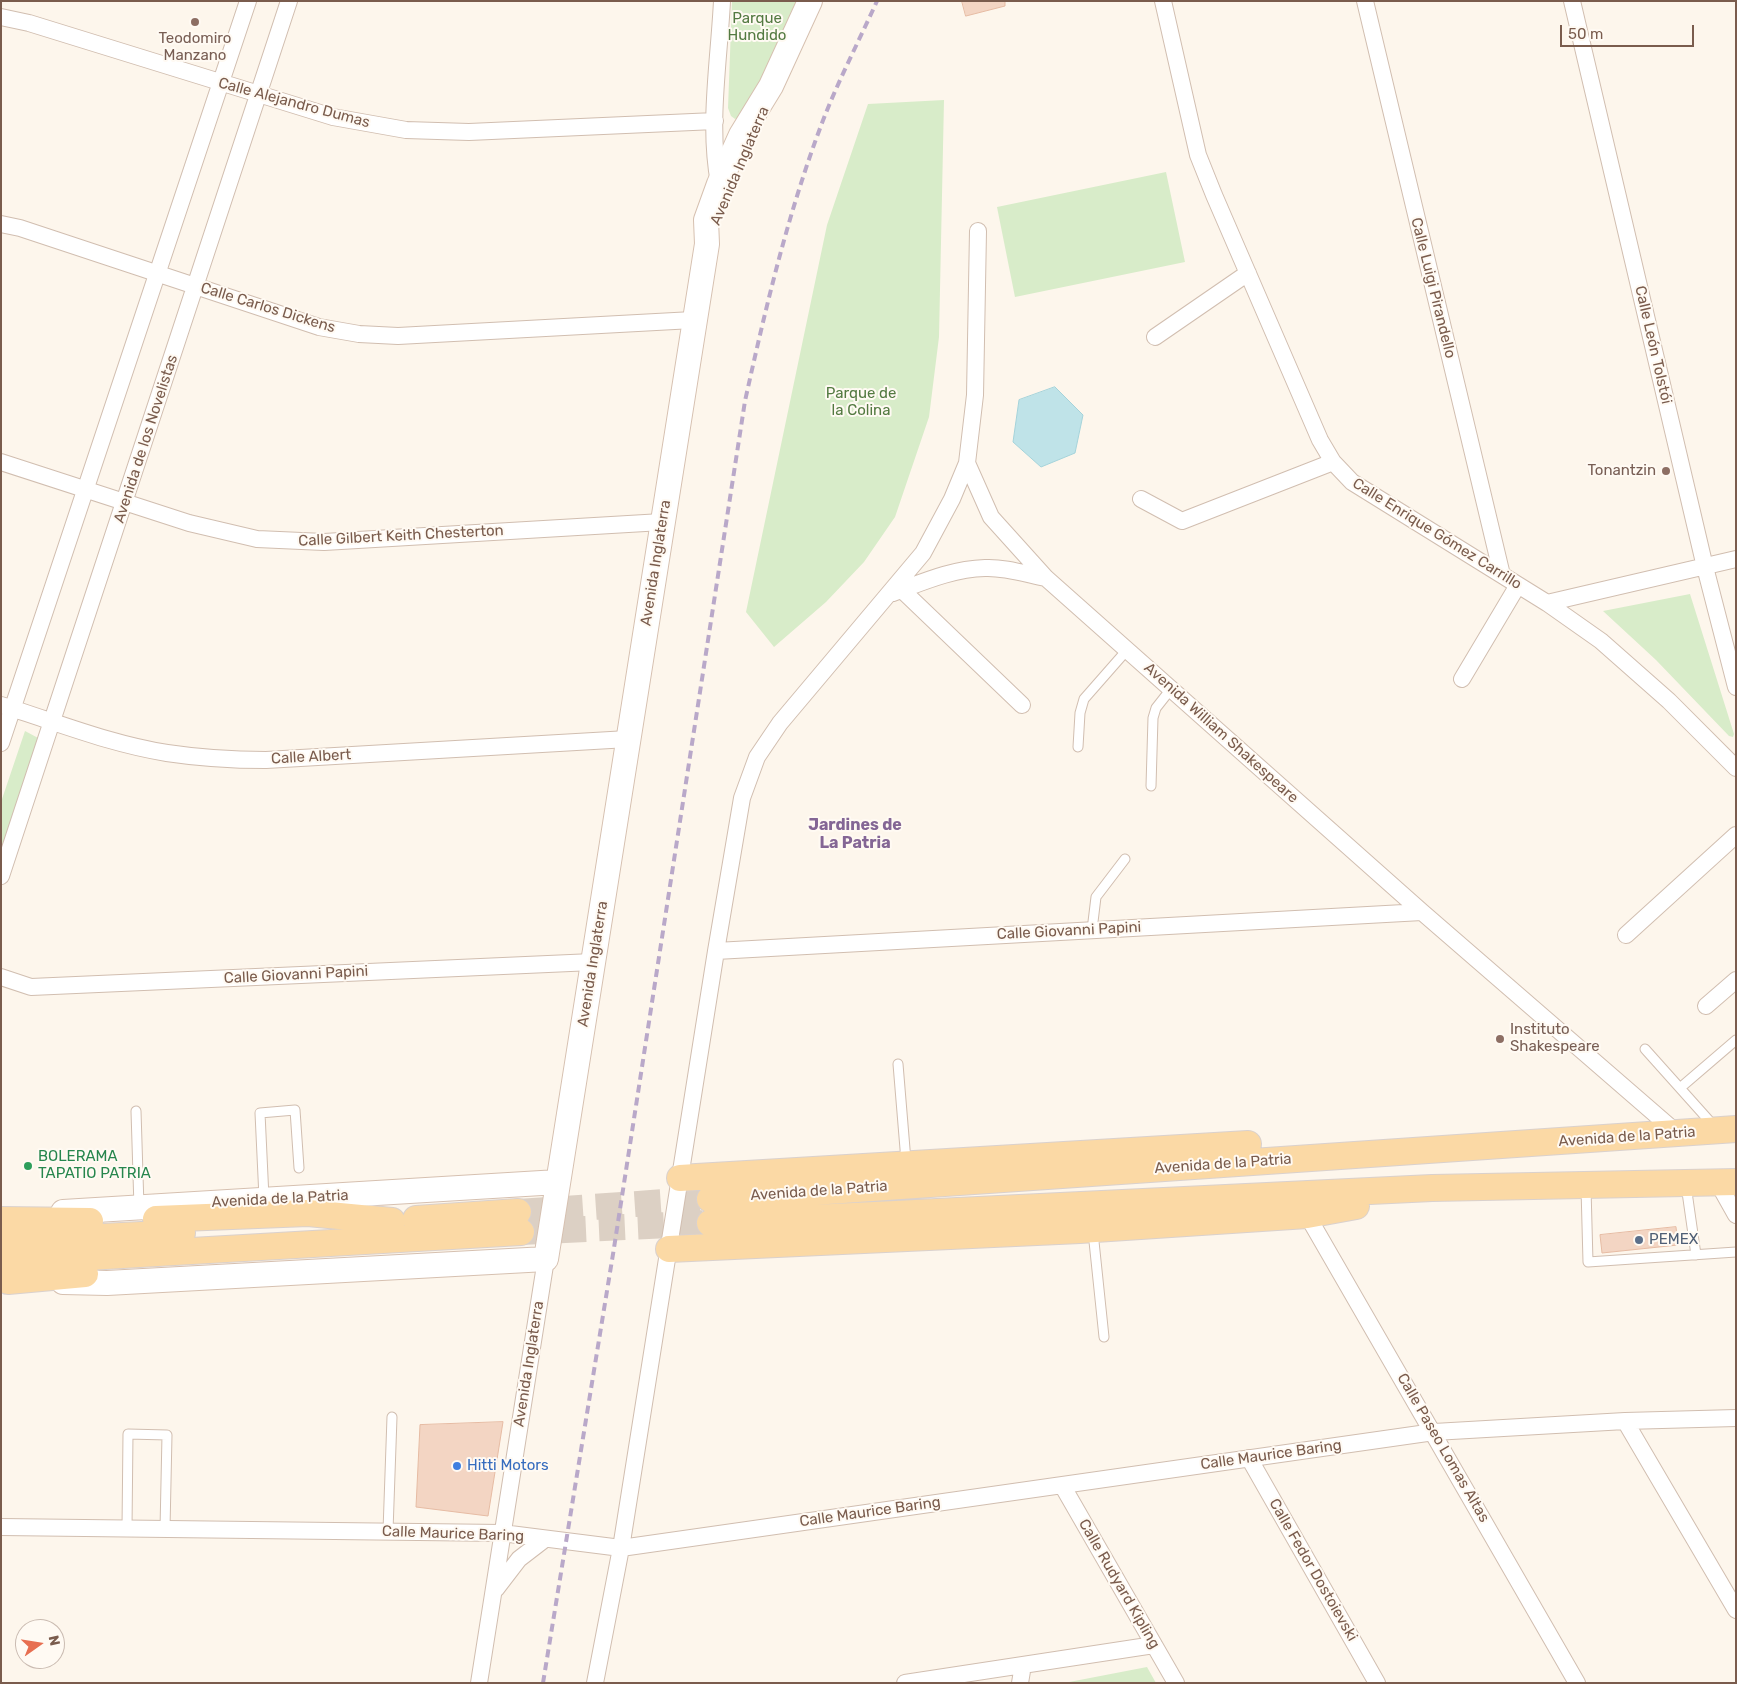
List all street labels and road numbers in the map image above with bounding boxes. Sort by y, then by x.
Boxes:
street label: Calle Alejandro Dumas [216,74,372,132]
street label: Avenida Inglaterra [707,104,773,228]
street label: Calle Luigi Pirandello [1407,216,1459,360]
street label: Calle Carlos Dickens [198,279,338,337]
street label: Calle León Tolstói [1631,284,1675,406]
street label: Avenida de los Novelistas [110,352,182,526]
street label: Calle Enrique Gómez Carrillo [1349,474,1525,594]
street label: Avenida Inglaterra [637,499,675,627]
street label: Calle Gilbert Keith Chesterton [298,522,504,550]
street label: Avenida William Shakespeare [1140,659,1302,807]
street label: Calle Albert [270,746,352,768]
street label: Avenida Inglaterra [574,900,612,1028]
street label: Calle Giovanni Papini [996,918,1142,944]
street label: Calle Giovanni Papini [223,962,369,988]
street label: Avenida de la Patria [1558,1123,1696,1151]
street label: Avenida de la Patria [1154,1150,1292,1178]
street label: Avenida de la Patria [750,1177,888,1205]
street label: Avenida de la Patria [211,1186,349,1212]
street label: Avenida Inglaterra [510,1300,548,1428]
street label: Calle Paseo Lomas Altas [1393,1370,1493,1526]
street label: Calle Maurice Baring [1199,1436,1343,1474]
street label: Calle Maurice Baring [798,1493,942,1531]
street label: Calle Fedor Dostoievski [1265,1496,1361,1644]
street label: Calle Rudyard Kipling [1075,1516,1163,1652]
street label: Calle Maurice Baring [382,1523,524,1545]

